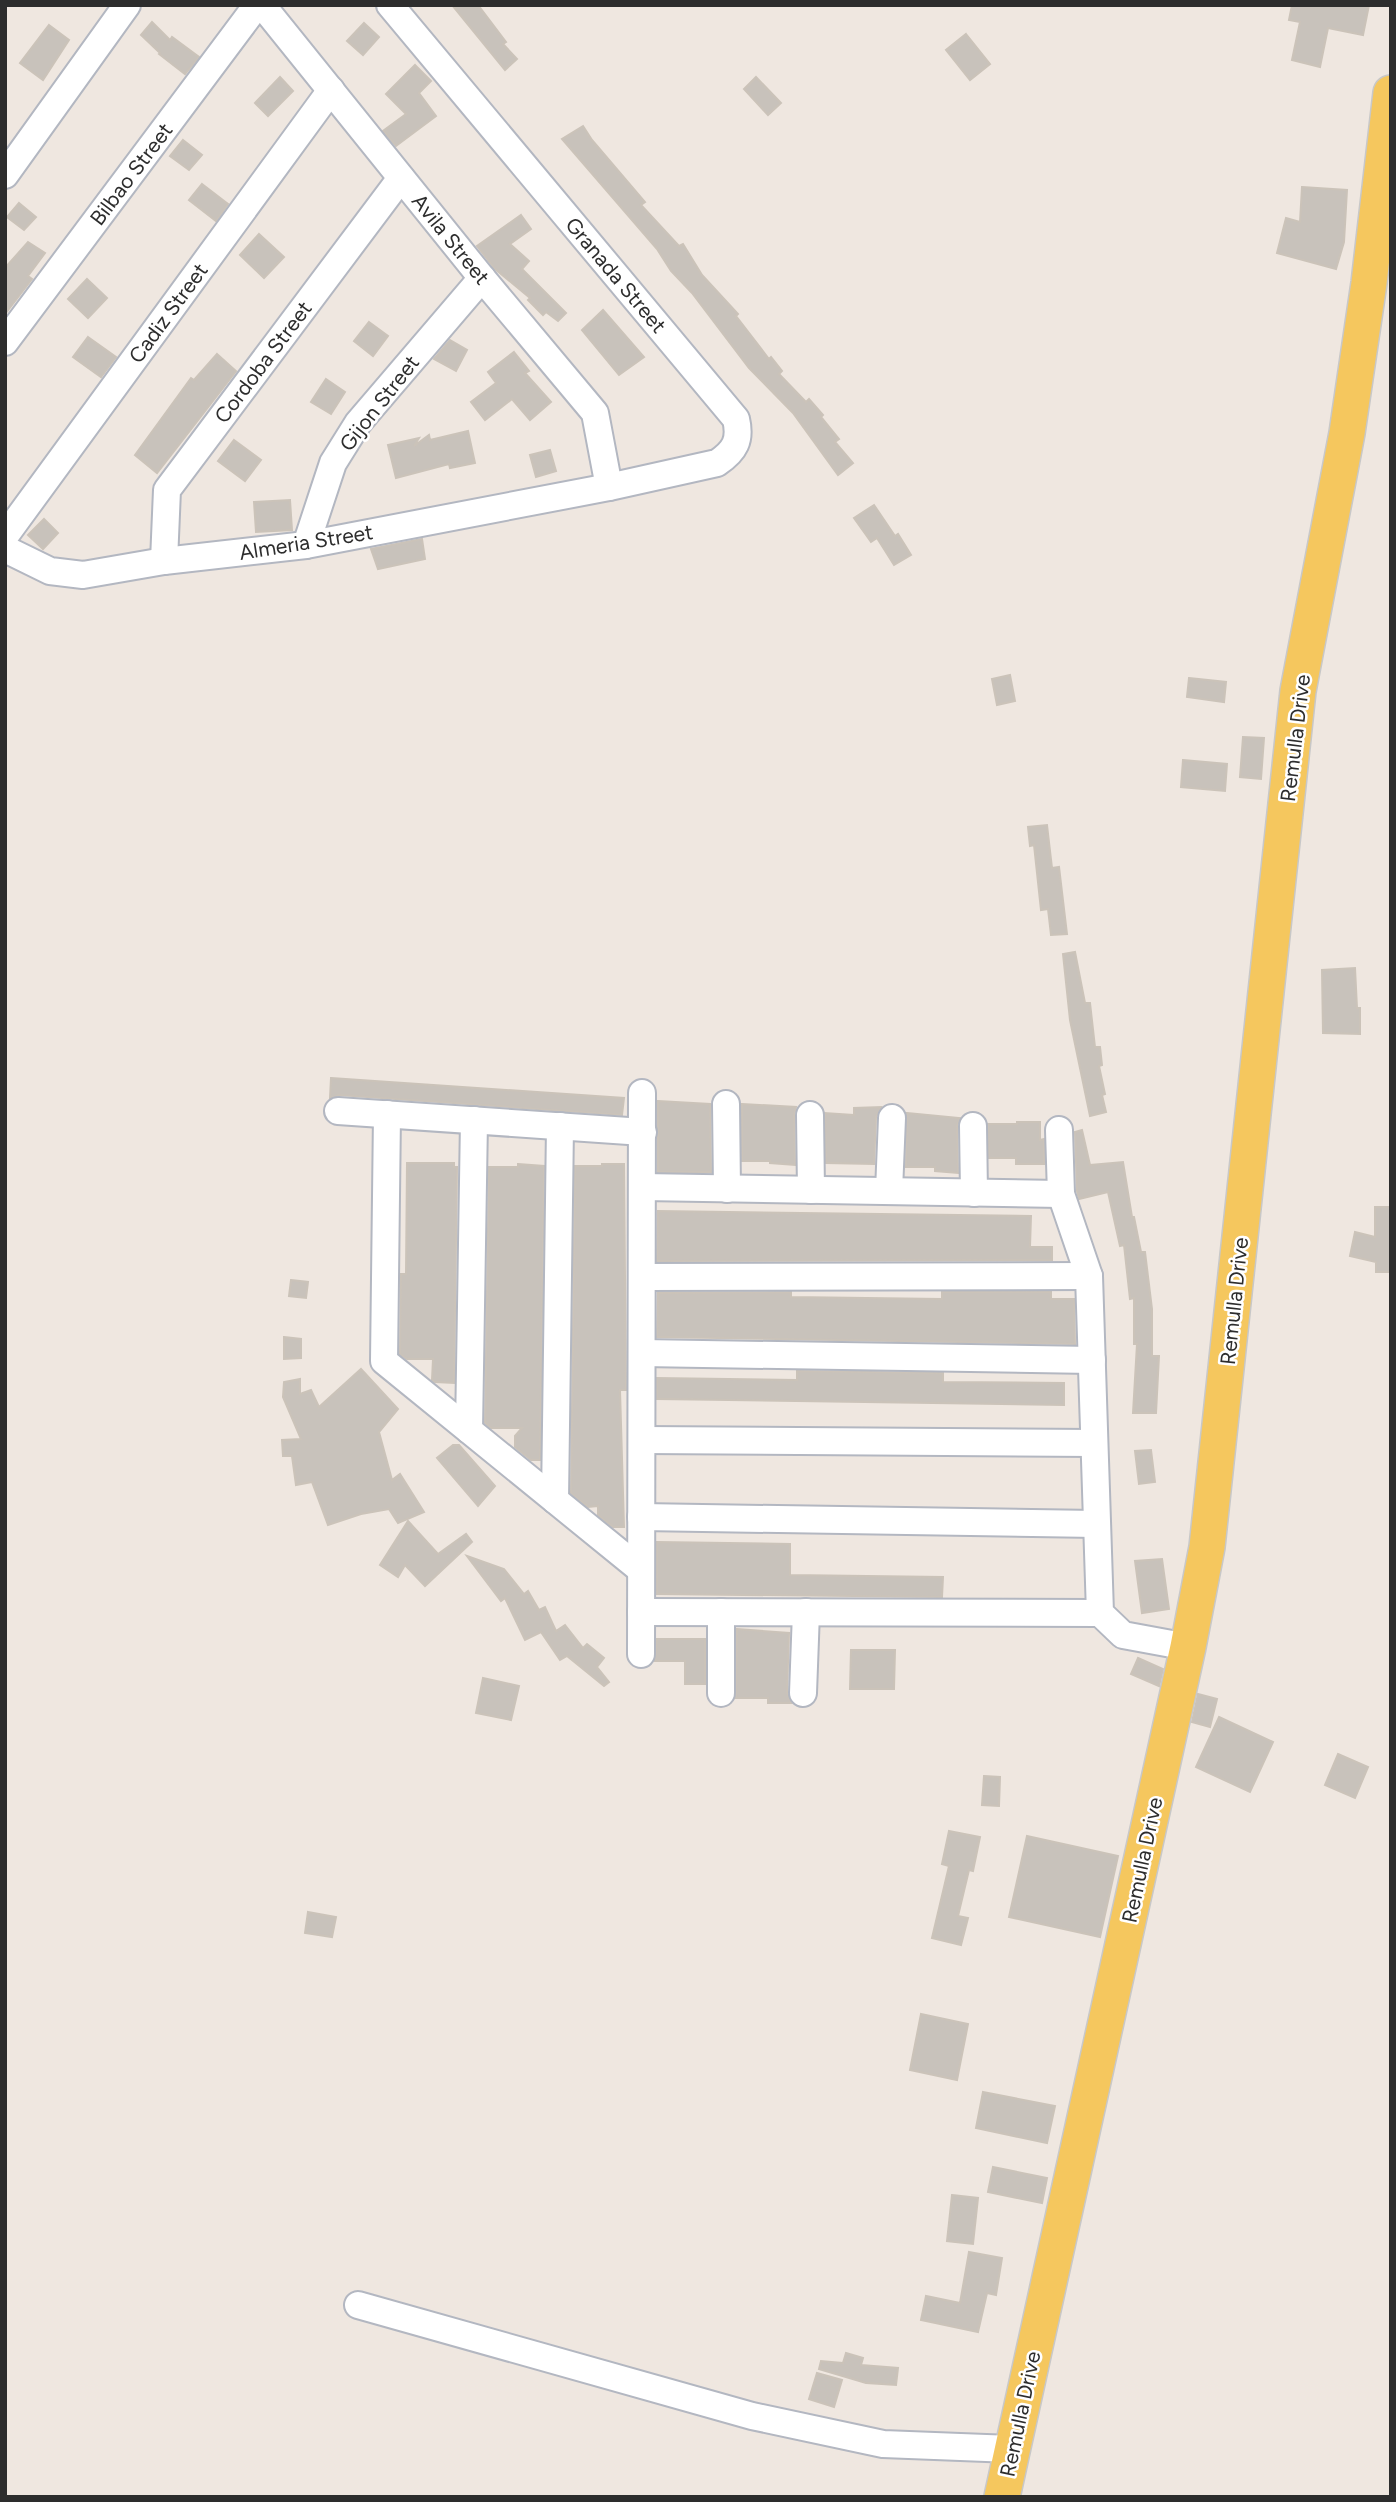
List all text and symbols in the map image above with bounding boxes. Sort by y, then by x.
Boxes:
street label: Bilbao Street [84,118,178,230]
street label: Avila Street [407,189,495,289]
street label: Granada Street [560,212,672,338]
street label: Cadiz Street [123,258,213,368]
street label: Cordoba Street [209,296,317,428]
street label: Gijon Street [334,350,424,456]
street label: Almeria Street [237,519,375,565]
street label: Remulla Drive [1275,673,1315,803]
street label: Remulla Drive [1215,1236,1253,1366]
street label: Remulla Drive [1116,1795,1168,1925]
street label: Remulla Drive [994,2349,1046,2479]

